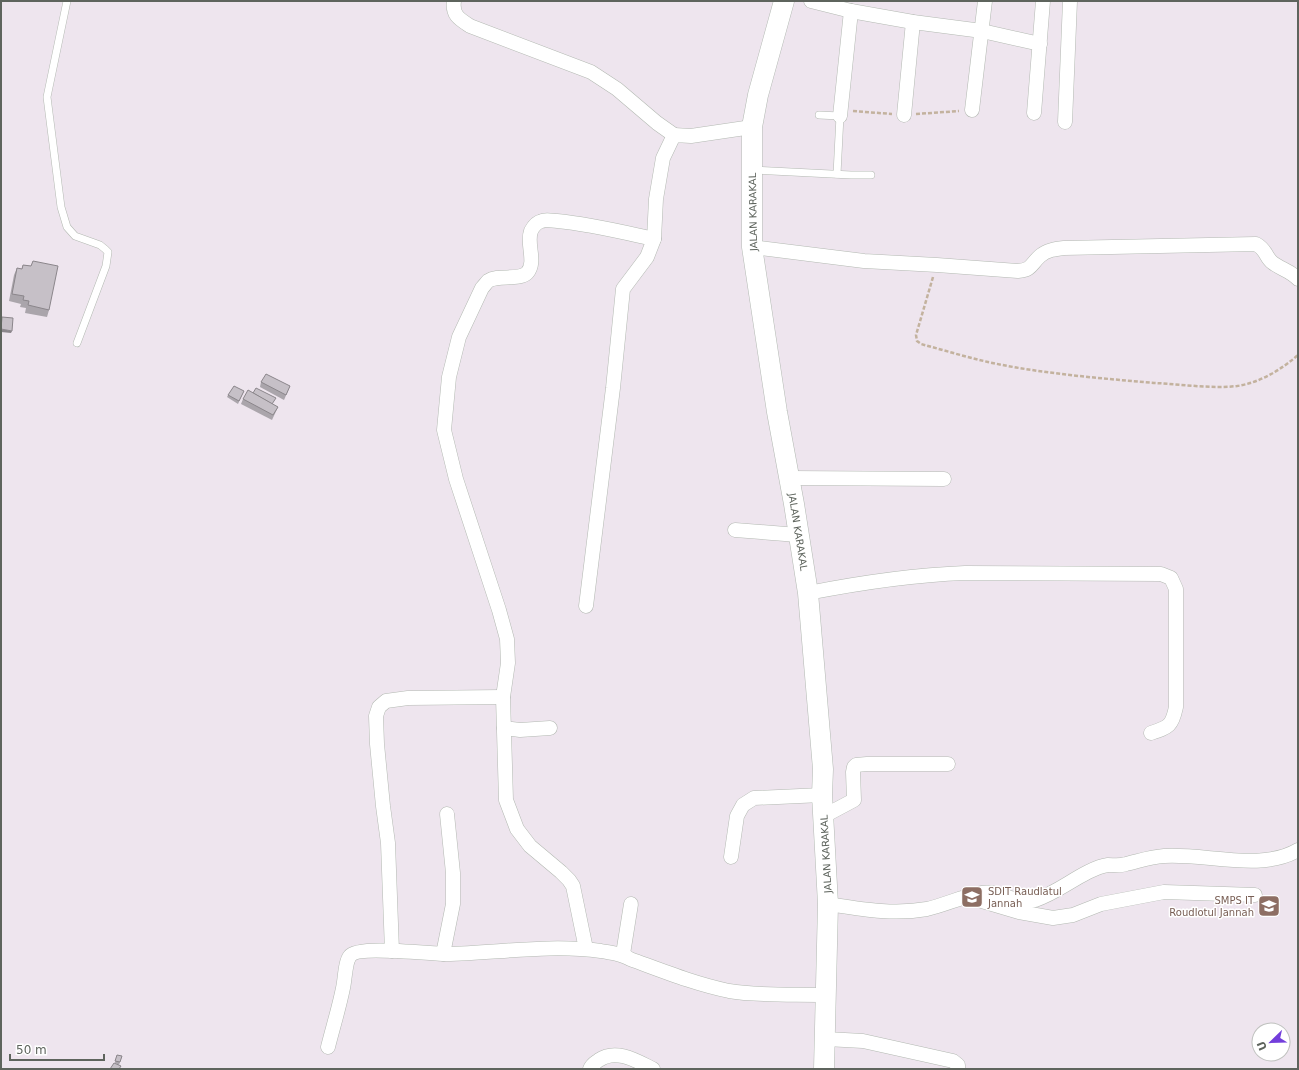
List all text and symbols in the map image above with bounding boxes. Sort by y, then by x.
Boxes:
street label: JALAN KARAKAL [747,172,759,252]
street label: JALAN KARAKAL [786,491,810,572]
street label: JALAN KARAKAL [818,814,834,894]
school or university icon: SDIT Raudlatul Jannah [959,884,985,910]
place label: SDIT Raudlatul Jannah [987,886,1062,909]
school or university icon: SMPS IT Roudlotul Jannah [1256,893,1282,919]
place label: SMPS IT Roudlotul Jannah [1169,895,1255,918]
north arrow [1251,1022,1291,1062]
scale bar [10,1036,104,1062]
text: U [1255,1039,1270,1052]
text: 50 m [16,1043,47,1057]

